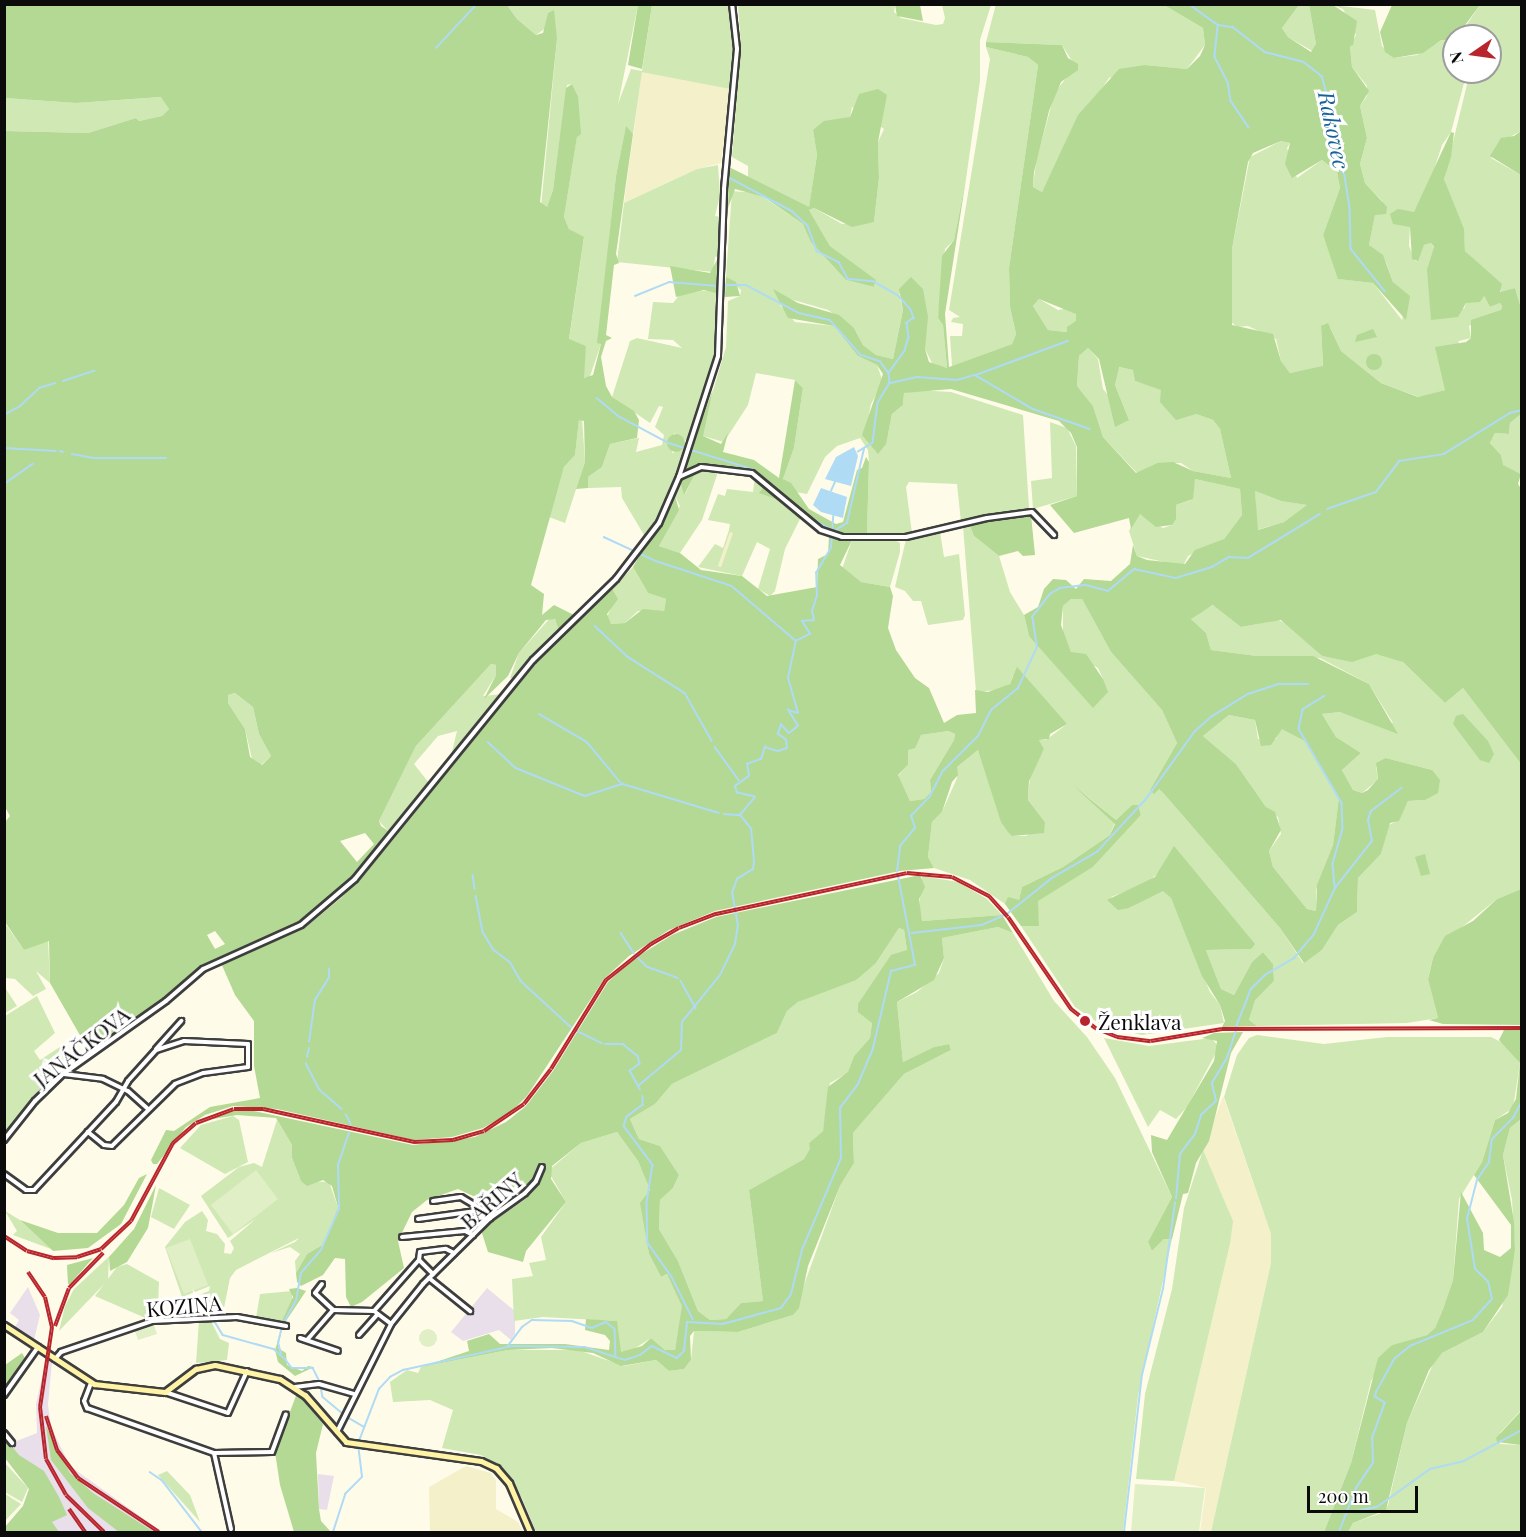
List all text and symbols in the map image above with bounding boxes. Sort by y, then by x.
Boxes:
north arrow [1442,24,1502,84]
text: N [1444,50,1467,66]
water label: Rakovec [1313,89,1355,171]
street label: JANÁČKOVA [28,1001,134,1091]
place label: Ženklava [1098,1008,1181,1034]
marker: Ženklava [1076,1012,1094,1030]
street label: BAŘINY [455,1166,527,1234]
street label: KOZINA [145,1289,223,1321]
scale bar [1310,1474,1421,1512]
text: 200 m [1318,1484,1369,1508]

